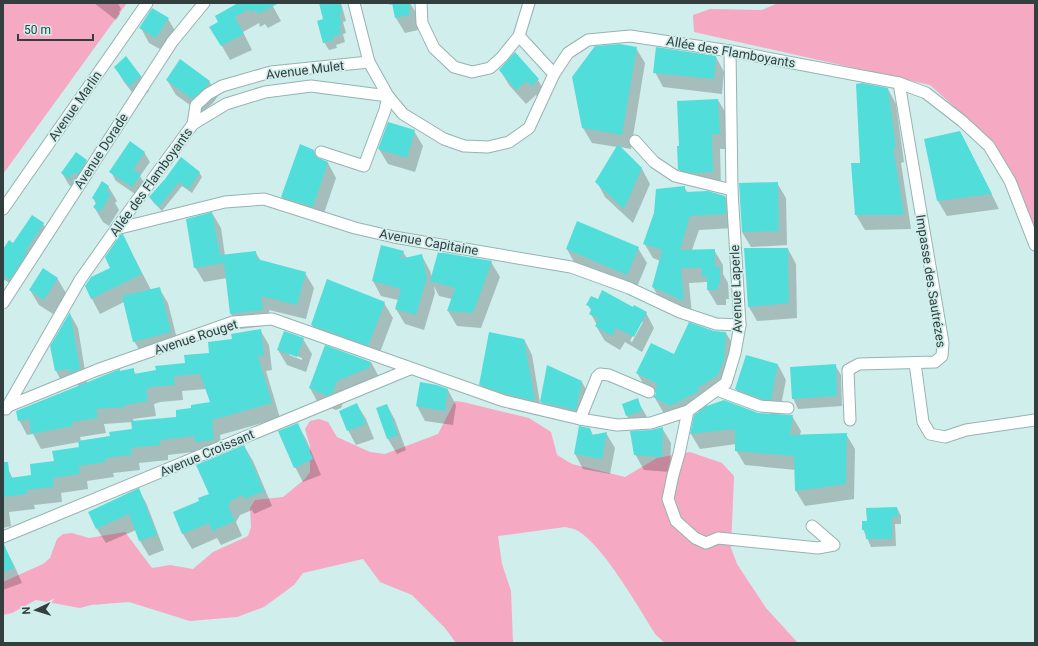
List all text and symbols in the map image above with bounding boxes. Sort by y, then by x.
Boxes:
scale bar [18,16,93,42]
text: 50 m [24,23,51,37]
street label: Allée des Flamboyants [665,33,797,71]
street label: Avenue Mulet [265,58,345,82]
street label: Avenue Marlin [45,68,105,144]
street label: Avenue Dorade [71,110,131,192]
street label: Allée des Flamboyants [107,124,196,239]
street label: Impasse des Sautrézes [913,213,949,349]
street label: Avenue Capitaine [378,226,480,258]
street label: Avenue Laperle [727,244,745,333]
street label: Avenue Rouget [152,316,240,358]
street label: Avenue Croissant [158,426,256,480]
north arrow [16,590,56,630]
text: N [20,606,33,615]

